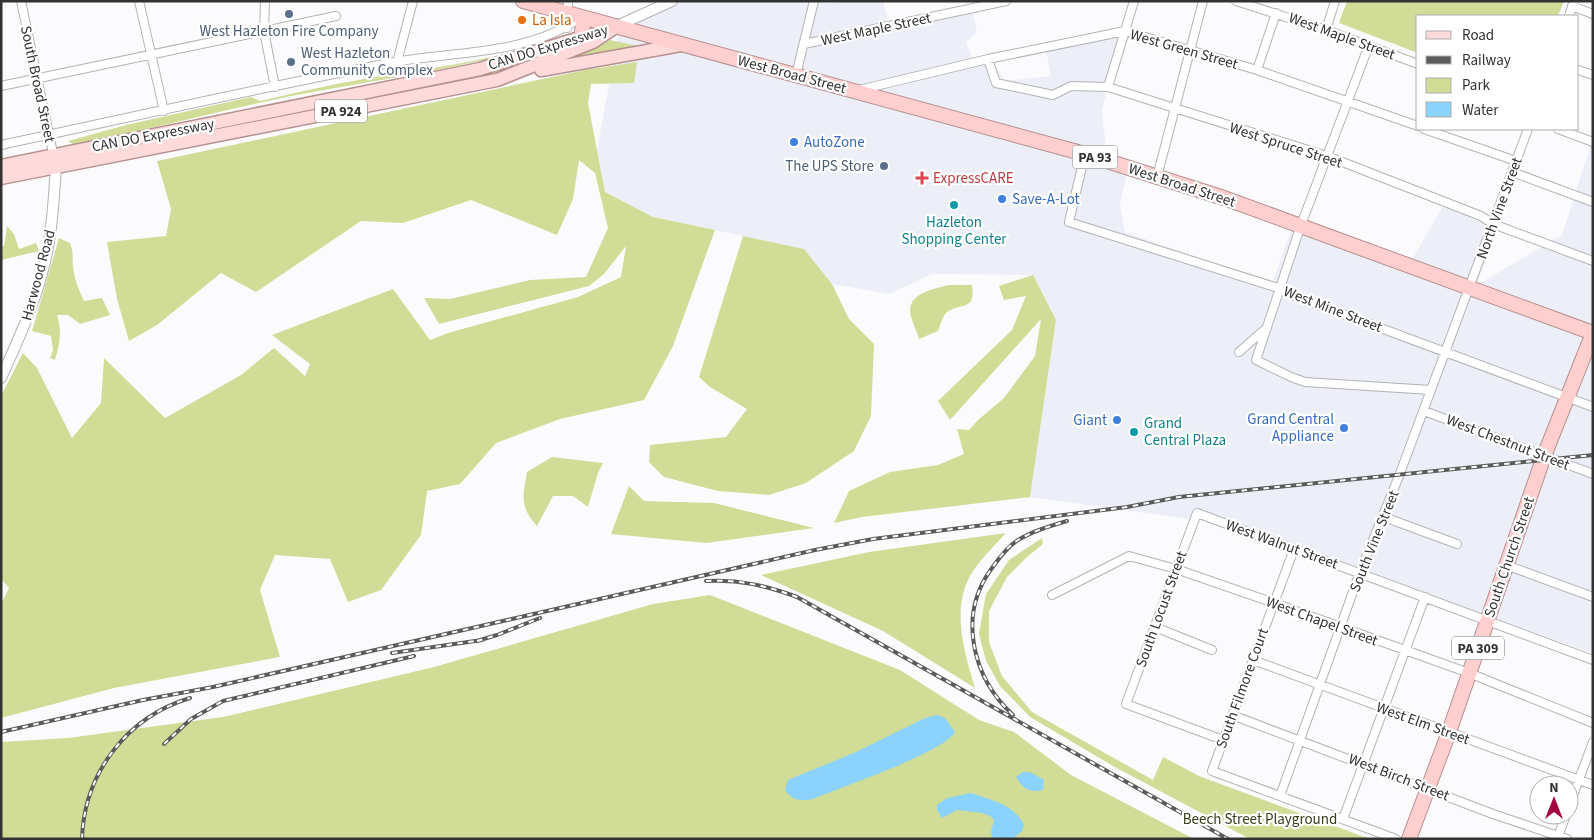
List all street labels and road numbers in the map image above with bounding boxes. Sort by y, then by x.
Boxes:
street label: West Maple Street [1286,7,1398,65]
street label: West Maple Street [819,8,933,51]
street label: CAN DO Expressway [486,19,611,76]
street label: South Broad Street [15,24,60,144]
street label: West Green Street [1127,24,1240,75]
street label: West Broad Street [735,50,848,99]
road number: PA 924 [315,100,367,122]
street label: CAN DO Expressway [90,113,216,158]
street label: West Spruce Street [1227,117,1345,174]
road number: PA 93 [1072,146,1118,168]
street label: North Vine Street [1471,154,1528,262]
street label: West Broad Street [1126,158,1238,213]
street label: Harwood Road [16,227,61,323]
street label: West Mine Street [1280,281,1385,338]
street label: West Chestnut Street [1443,409,1573,476]
street label: South Vine Street [1344,487,1404,595]
street label: South Church Street [1479,494,1540,620]
street label: West Walnut Street [1223,514,1341,575]
street label: South Locust Street [1131,548,1192,670]
street label: West Chapel Street [1263,591,1381,651]
street label: South Filmore Court [1211,625,1274,751]
road number: PA 309 [1452,636,1504,660]
street label: West Elm Street [1373,697,1472,750]
street label: West Birch Street [1345,749,1452,806]

